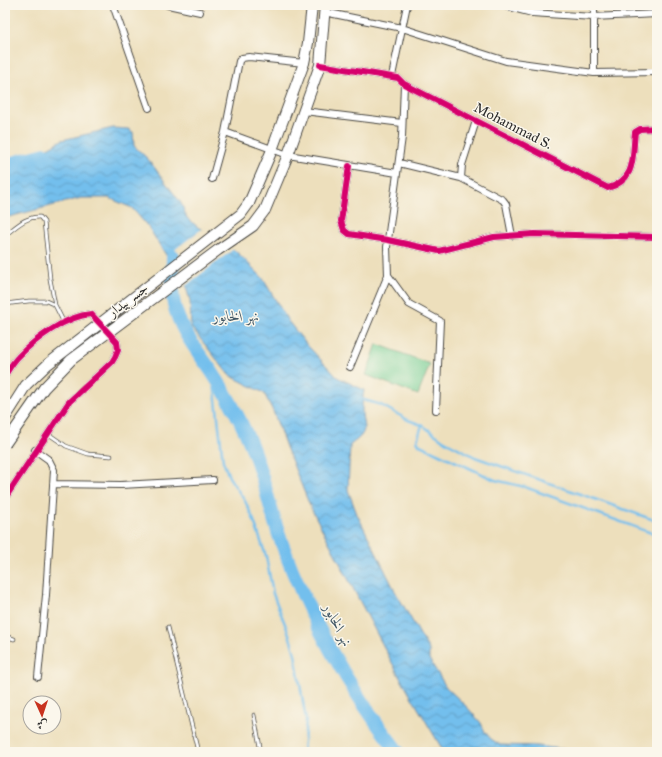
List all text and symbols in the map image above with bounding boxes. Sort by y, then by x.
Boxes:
street label: Mohammad S. [471,99,555,153]
street label: جسر بيدار [103,279,152,323]
water label: نهر الخابور [212,307,259,326]
water label: نهر الخابور [318,599,357,650]
north arrow [22,695,62,735]
text: ش [37,718,48,731]

